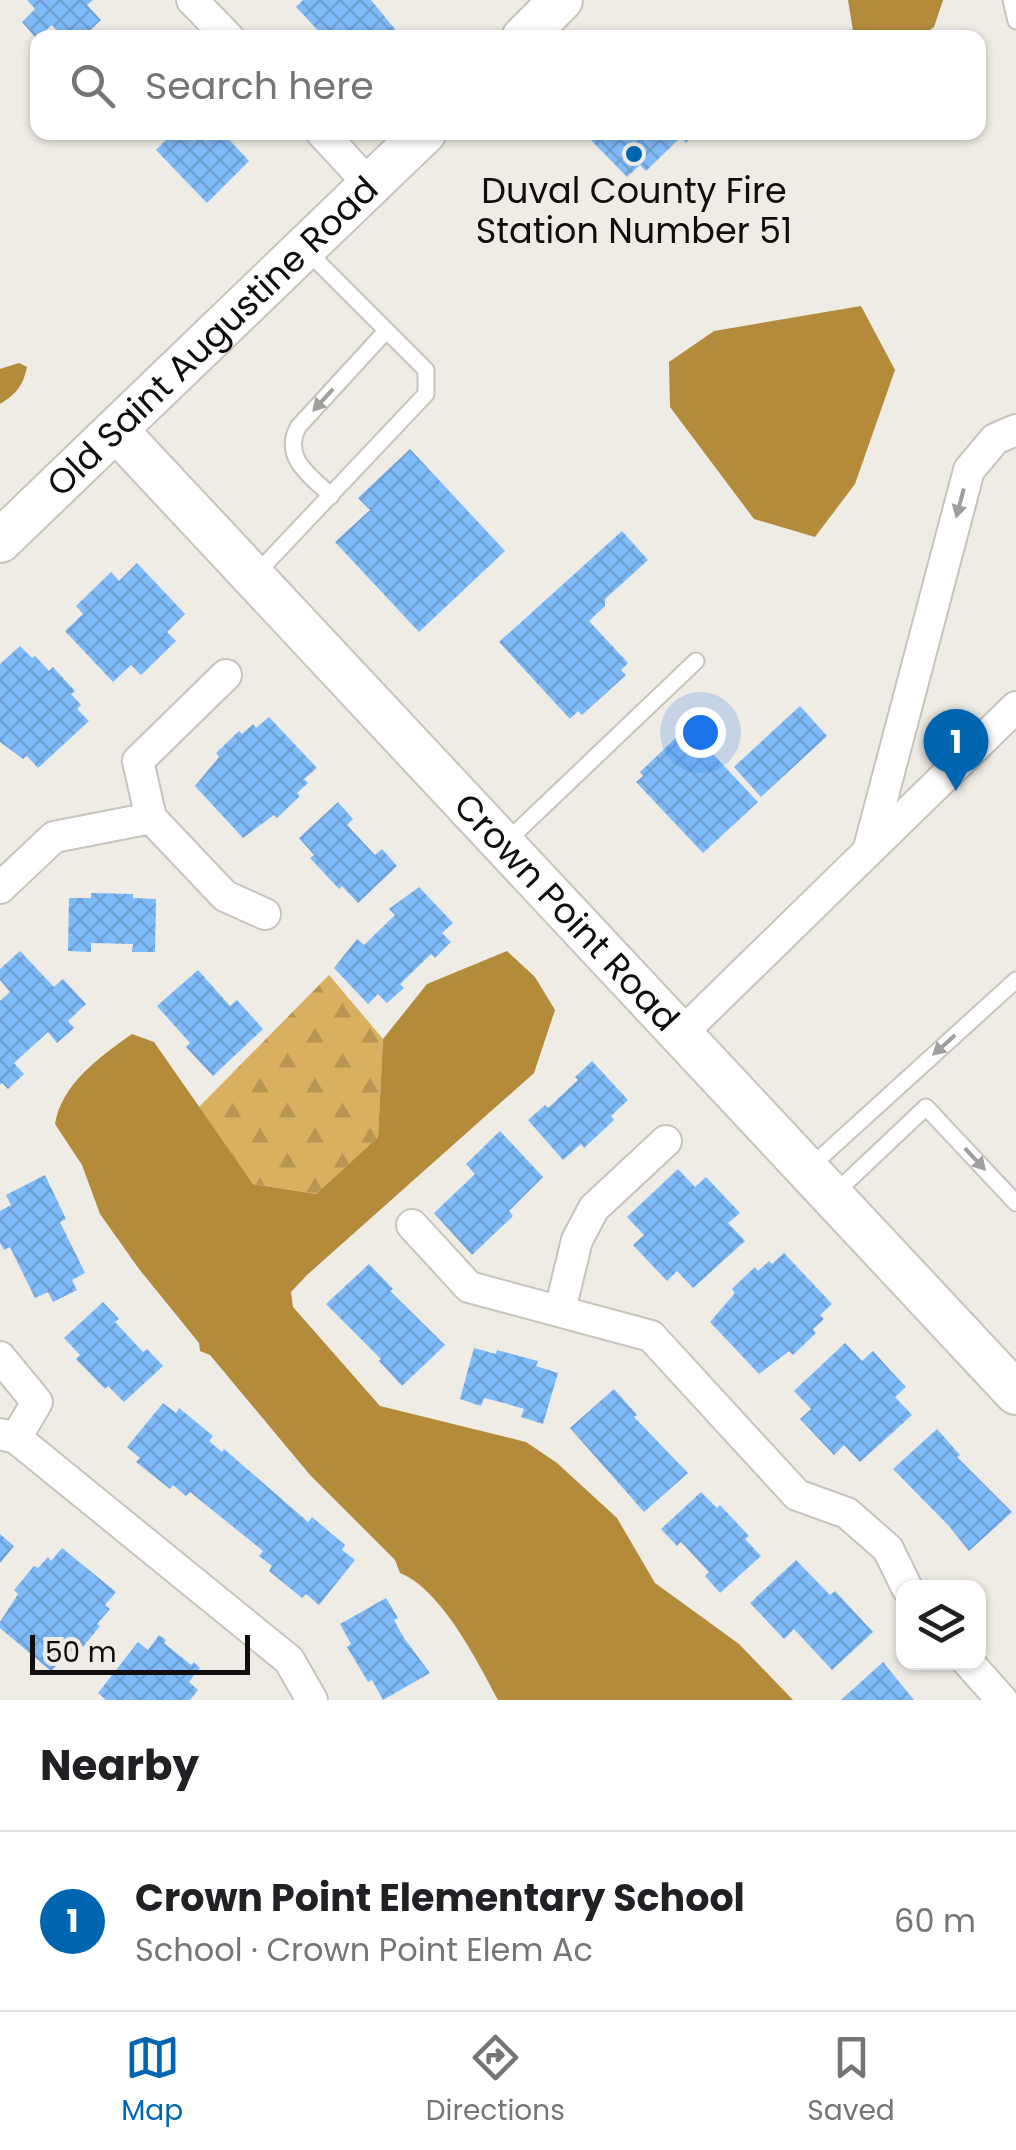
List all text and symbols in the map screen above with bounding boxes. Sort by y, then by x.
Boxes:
search box [30,30,986,140]
icon: search [65,58,120,113]
text: Search here [145,59,374,112]
marker: Duval County Fire Station Number 51 [623,143,645,165]
street label: Old Saint Augustine Road [36,165,389,507]
place label: Duval County Fire Station Number 51 [476,166,792,255]
one-way arrow [312,387,334,412]
one-way arrow [952,488,968,519]
your location [675,707,726,758]
pin: 1 [924,708,988,791]
street label: Crown Point Road [443,782,691,1042]
one-way arrow [932,1033,956,1056]
one-way arrow [963,1147,986,1171]
map controls [896,1580,986,1670]
button: layers [896,1580,986,1670]
scale bar [30,1630,250,1674]
text: 50 m [45,1633,116,1672]
text: Nearby [40,1736,199,1795]
text: Crown Point Elementary School [135,1871,745,1924]
text: 1 [66,1898,79,1943]
text: 60 m [894,1898,976,1943]
text: School · Crown Point Elem Ac [135,1927,593,1972]
tab: Map [121,2030,183,2132]
tab: Directions [426,2030,565,2132]
tab: Saved [807,2030,895,2132]

